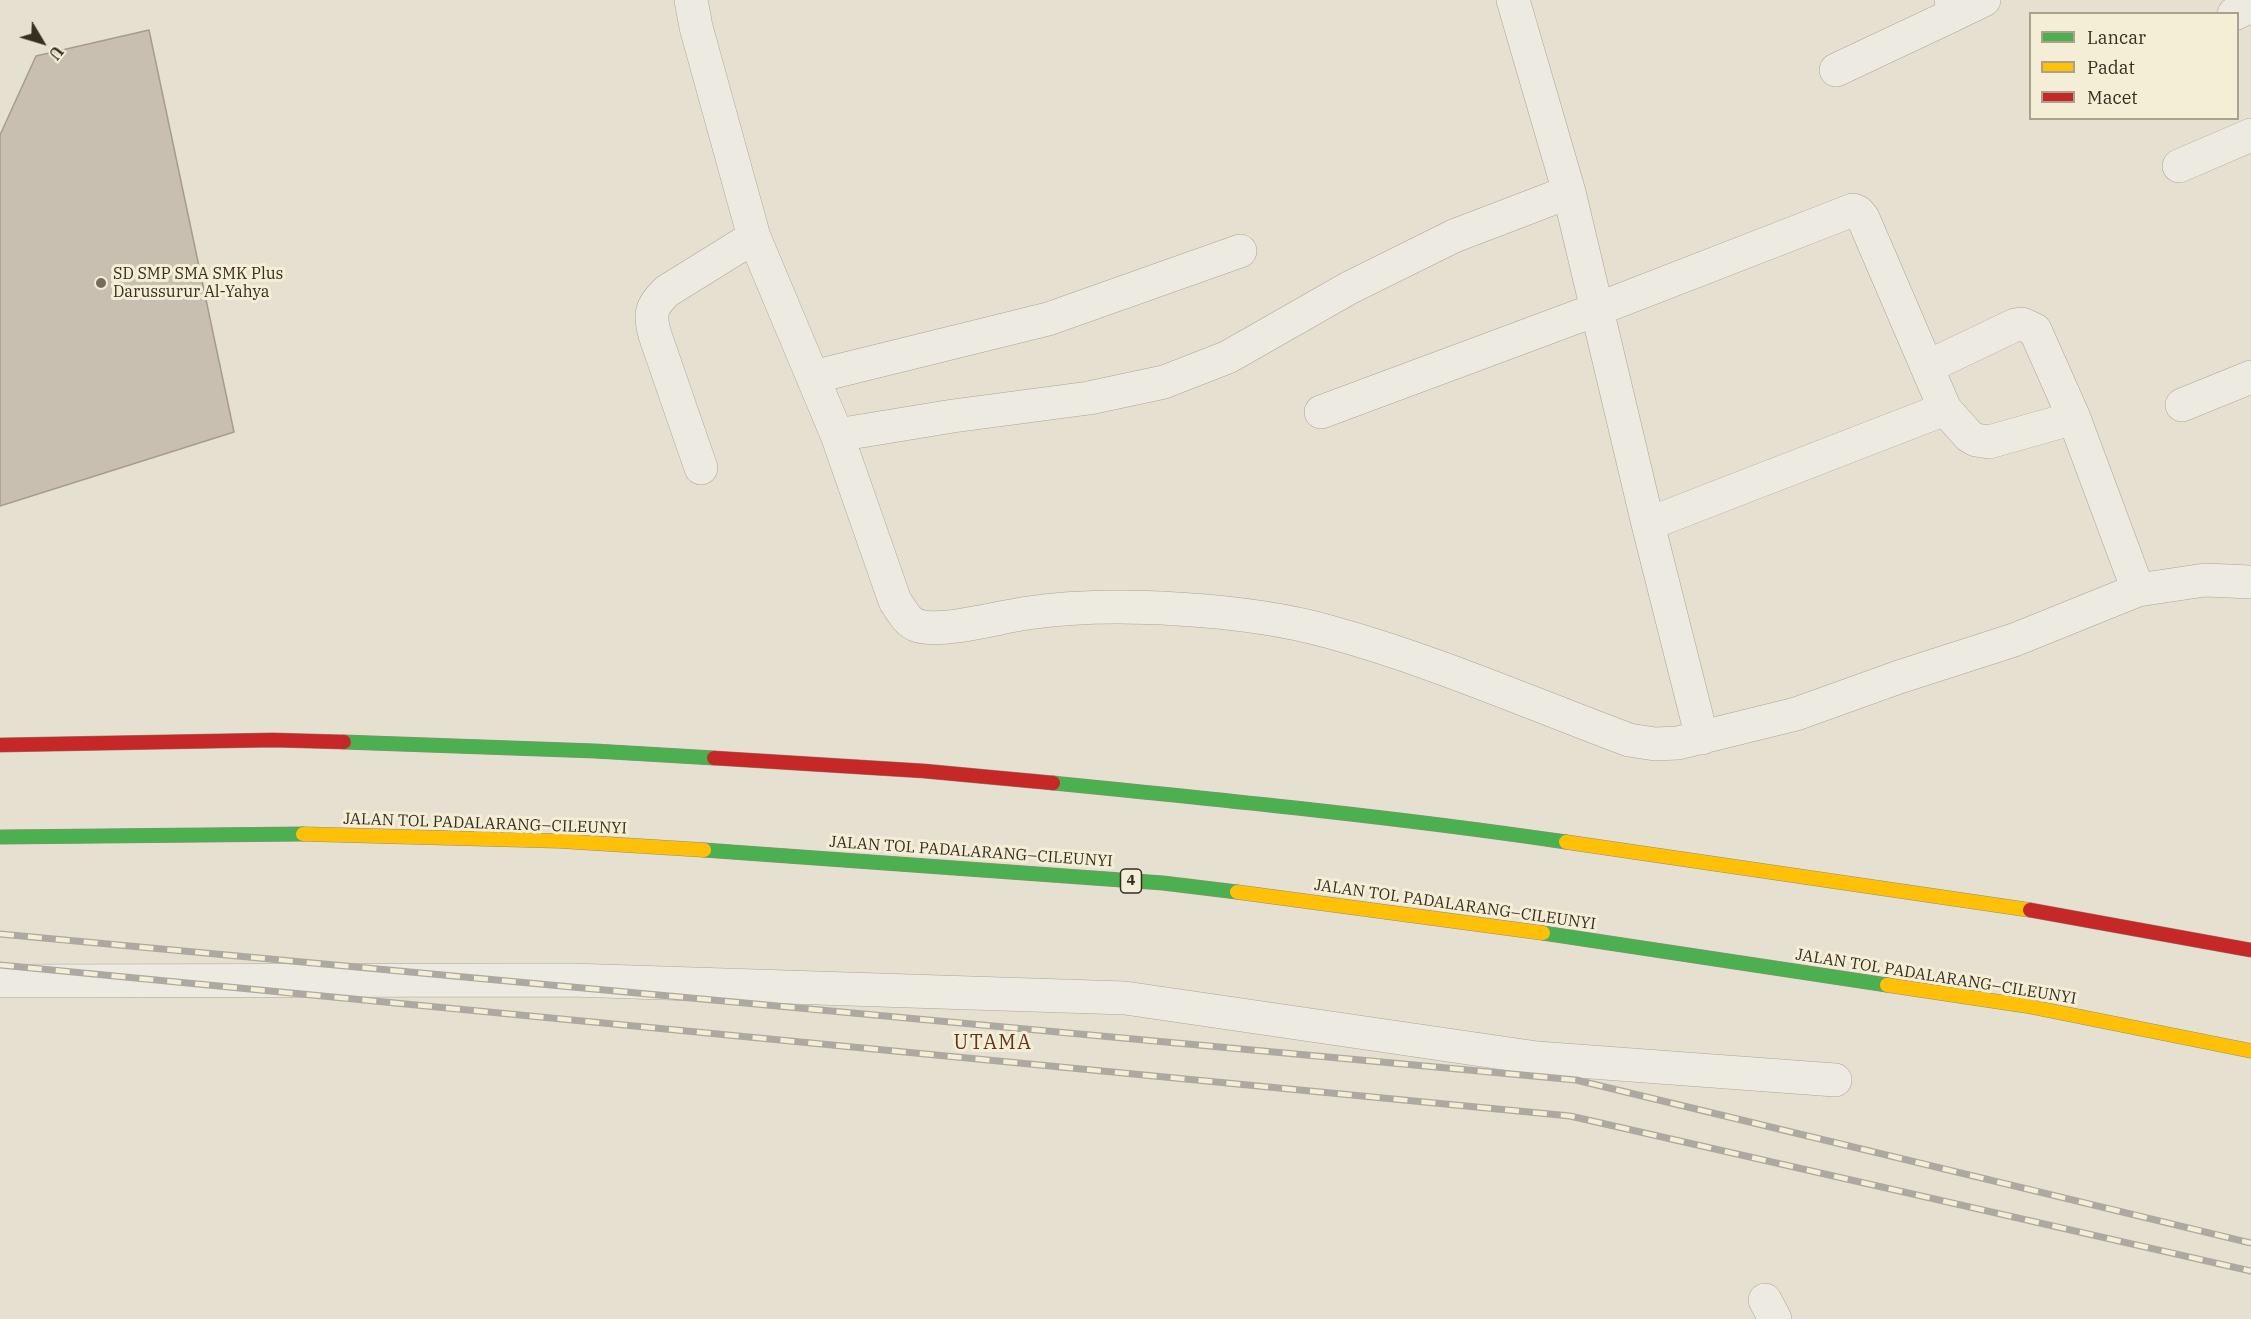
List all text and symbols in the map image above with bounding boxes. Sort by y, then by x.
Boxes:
north arrow [12,12,72,72]
legend [2029,12,2239,120]
text: Lancar [2087,26,2146,49]
text: U [45,42,68,64]
text: Padat [2087,56,2135,79]
text: Macet [2087,86,2138,109]
place label: SD SMP SMA SMK Plus Darussurur Al-Yahya [113,264,283,302]
marker: SD SMP SMA SMK Plus Darussurur Al-Yahya [94,276,108,290]
street label: JALAN TOL PADALARANG–CILEUNYI [343,809,627,839]
street label: JALAN TOL PADALARANG–CILEUNYI [829,833,1113,871]
road number: 4 [1120,869,1142,893]
street label: JALAN TOL PADALARANG–CILEUNYI [1313,876,1597,934]
street label: JALAN TOL PADALARANG–CILEUNYI [1794,945,2078,1009]
district label: UTAMA [953,1031,1033,1055]

